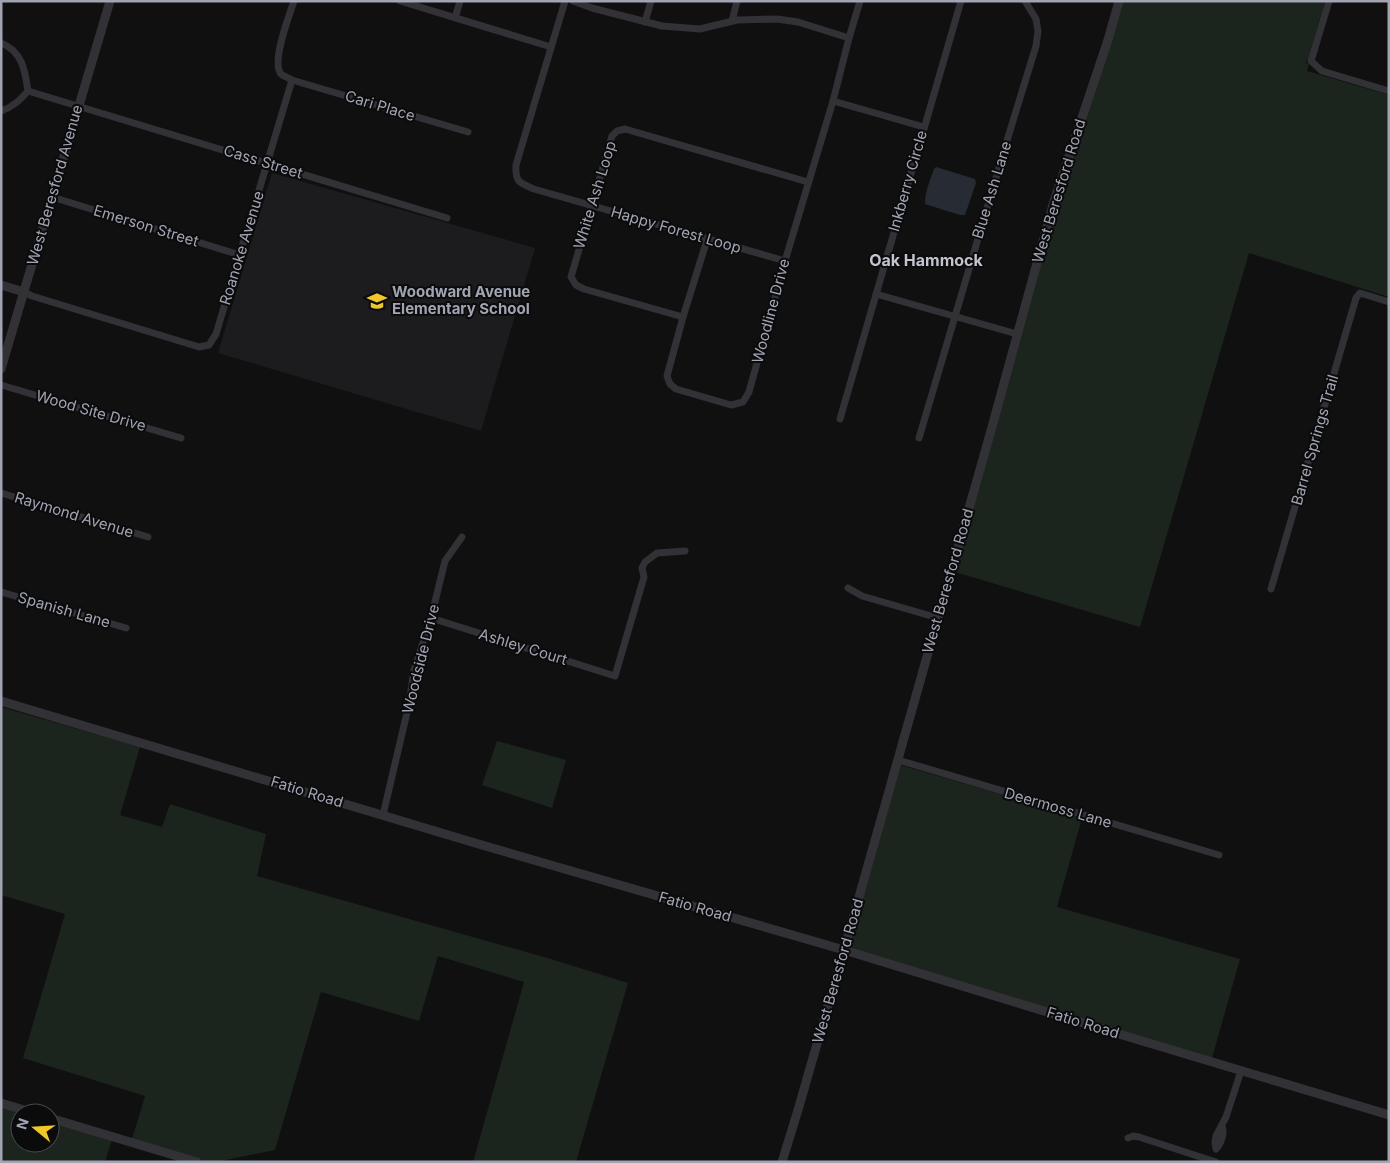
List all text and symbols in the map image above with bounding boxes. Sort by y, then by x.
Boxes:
street label: Cari Place [343,86,417,125]
street label: West Beresford Avenue [23,102,87,267]
street label: West Beresford Road [1028,117,1089,265]
street label: Inkberry Circle [884,128,931,234]
street label: White Ash Loop [569,139,620,251]
street label: Blue Ash Lane [968,139,1015,241]
street label: Cass Street [221,140,305,183]
street label: Roanoke Avenue [215,188,268,307]
street label: Emerson Street [91,201,201,251]
street label: Happy Forest Loop [609,202,743,257]
district label: Oak Hammock [869,250,984,270]
street label: Woodline Drive [747,256,794,365]
place label: Woodward Avenue Elementary School [392,282,530,318]
school or university icon: Woodward Avenue Elementary School [366,290,388,312]
street label: Barrel Springs Trail [1287,372,1342,507]
street label: Wood Site Drive [34,386,148,435]
street label: Raymond Avenue [12,487,136,542]
street label: West Beresford Road [918,506,977,655]
street label: Spanish Lane [16,587,113,632]
street label: Woodside Drive [398,602,443,716]
street label: Ashley Court [477,624,570,669]
street label: Fatio Road [269,771,346,812]
street label: Deermoss Lane [1002,783,1114,832]
street label: Fatio Road [657,887,734,926]
street label: West Beresford Road [808,896,867,1045]
street label: Fatio Road [1045,1002,1122,1043]
north arrow [10,1103,60,1153]
text: N [12,1116,32,1132]

